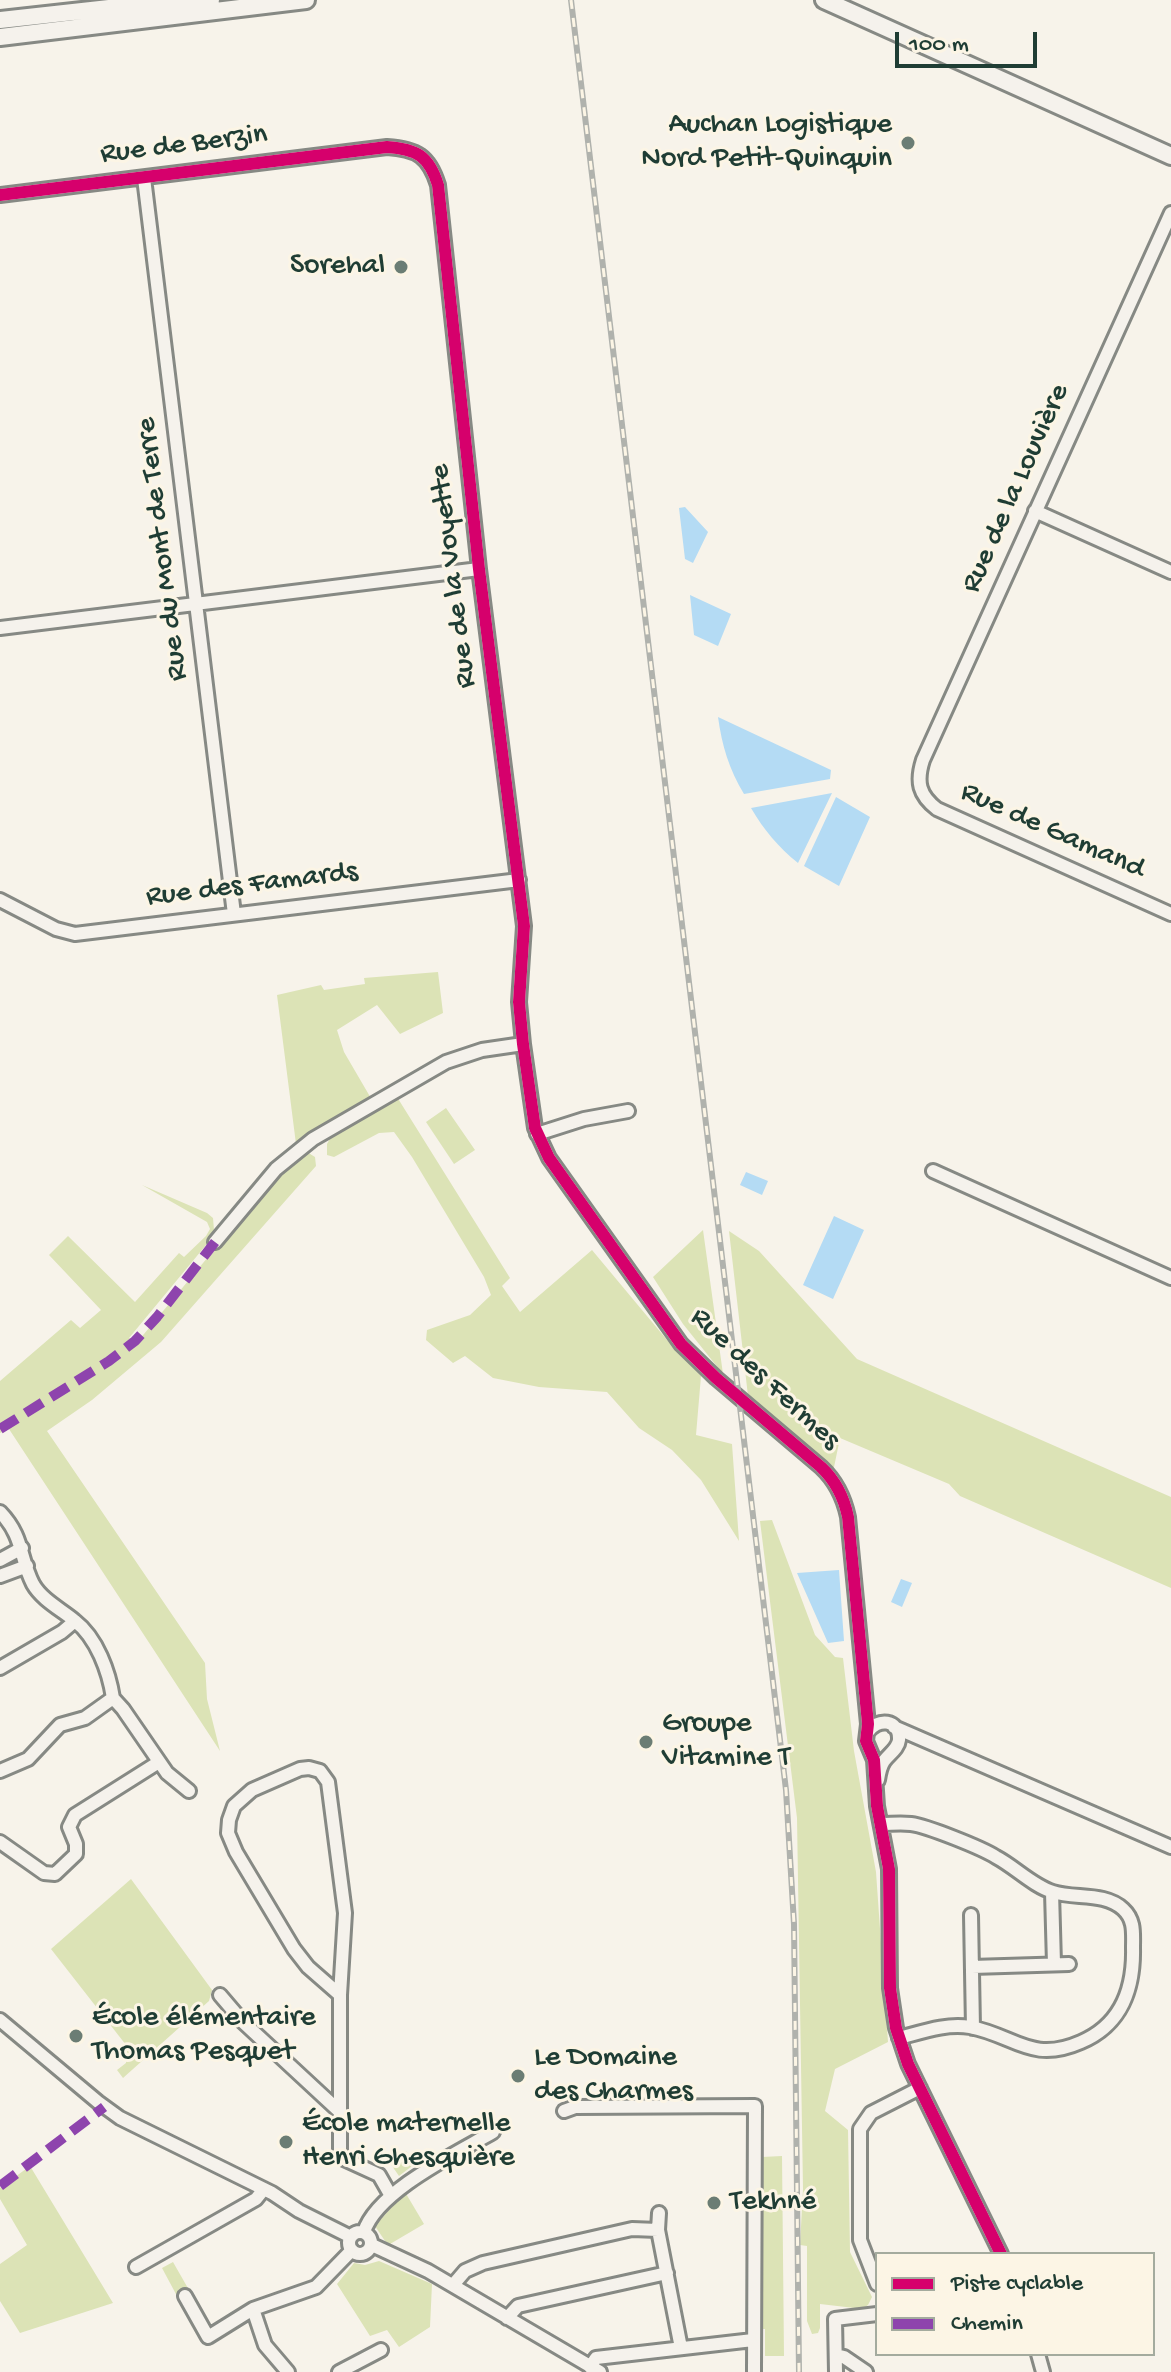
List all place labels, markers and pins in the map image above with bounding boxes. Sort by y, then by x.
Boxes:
place label: Auchan Logistique Nord Petit-Quinquin [641,108,892,178]
marker: Auchan Logistique Nord Petit-Quinquin [899,134,917,152]
place label: Sorehal [290,249,385,285]
marker: Sorehal [392,258,410,276]
place label: Groupe Vitamine T [662,1707,790,1778]
marker: Groupe Vitamine T [637,1733,655,1751]
place label: École élémentaire Thomas Pesquet [92,2001,316,2072]
marker: École élémentaire Thomas Pesquet [67,2027,85,2045]
place label: Le Domaine des Charmes [534,2041,693,2112]
marker: Le Domaine des Charmes [509,2067,527,2085]
place label: École maternelle Henri Ghesquière [302,2107,515,2178]
marker: École maternelle Henri Ghesquière [277,2133,295,2151]
place label: Tekhné [730,2185,816,2221]
marker: Tekhné [705,2194,723,2212]

